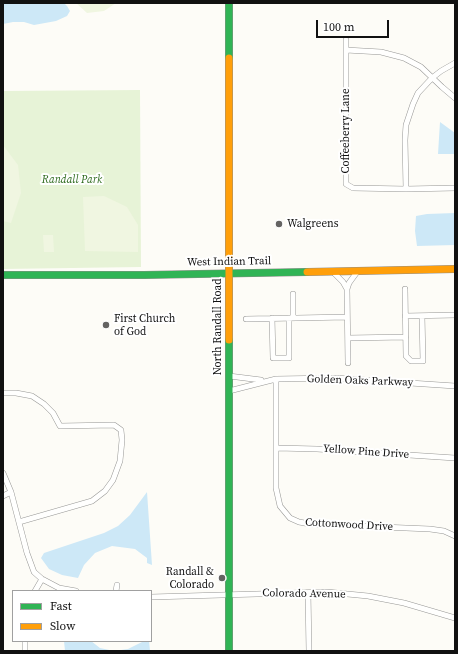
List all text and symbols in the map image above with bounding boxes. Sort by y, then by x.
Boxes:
scale bar [318,12,391,38]
text: 100 m [323,19,355,35]
street label: Coffeeberry Lane [339,88,353,174]
park label: Randall Park [42,173,102,187]
place label: Walgreens [287,217,338,231]
marker: Walgreens [274,219,284,229]
street label: West Indian Trail [187,255,271,269]
street label: North Randall Road [211,279,225,375]
place label: First Church of God [114,312,175,338]
marker: First Church of God [101,320,111,330]
street label: Golden Oaks Parkway [307,373,413,389]
street label: Yellow Pine Drive [323,442,409,462]
street label: Cottonwood Drive [305,516,393,534]
place label: Randall & Colorado [166,565,214,591]
marker: Randall & Colorado [217,573,227,583]
street label: Colorado Avenue [262,587,346,601]
legend [12,590,152,642]
text: Fast [50,598,72,614]
text: Slow [50,618,75,634]

